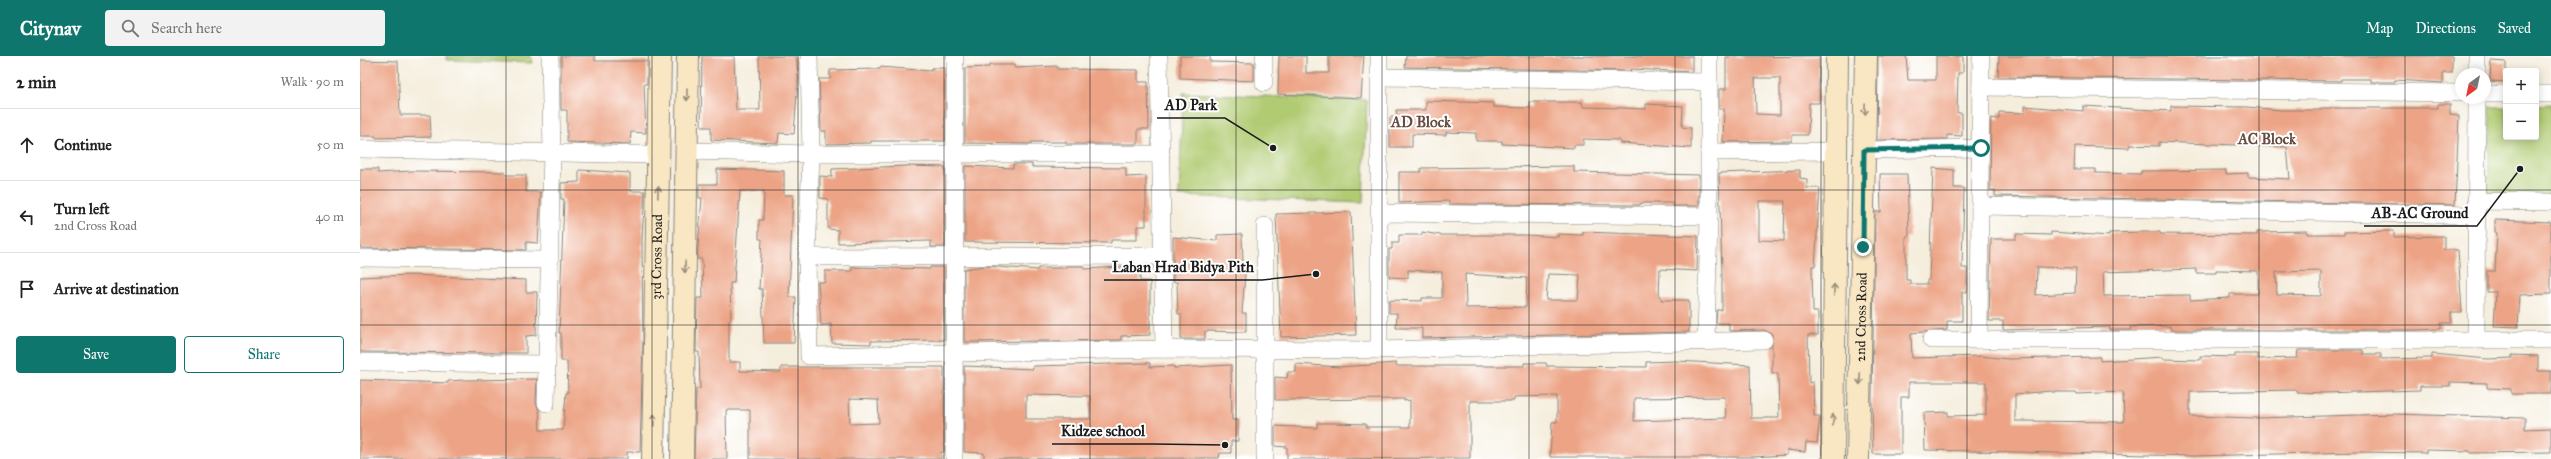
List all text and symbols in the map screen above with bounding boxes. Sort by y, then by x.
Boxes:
search box [105,10,385,46]
text: Citynav [20,17,81,40]
icon: search [119,17,141,39]
text: Search here [151,19,222,37]
text: Map [2366,20,2393,37]
text: Directions [2415,20,2476,37]
text: Saved [2498,20,2531,37]
north arrow [2455,68,2491,104]
map controls [2503,68,2539,140]
button: + [2503,68,2539,104]
text: 2 min [16,72,56,93]
text: Walk · 90 m [281,74,344,90]
one-way arrow [683,88,691,101]
callout: AD Park [1157,91,1225,118]
text: AD Park [1164,96,1218,114]
one-way arrow [1861,102,1869,115]
button: − [2503,104,2539,140]
district label: AD Block [1390,113,1452,131]
district label: AC Block [2237,130,2297,148]
icon: ahead [16,134,38,156]
text: Continue [54,136,112,154]
text: 50 m [317,137,344,153]
route start [1972,139,1990,157]
one-way arrow [654,186,662,199]
callout: AB-AC Ground [2364,199,2477,226]
text: Turn left [54,200,110,218]
text: AB-AC Ground [2370,204,2469,222]
icon: left [16,206,38,228]
text: 40 m [315,209,344,225]
street label: 3rd Cross Road [647,214,666,300]
text: 2nd Cross Road [54,218,137,234]
route end [1854,238,1872,256]
callout: Laban Hrad Bidya Pith [1104,253,1262,280]
text: Laban Hrad Bidya Pith [1112,258,1255,277]
one-way arrow [682,260,689,273]
street label: 2nd Cross Road [1851,272,1870,362]
icon: arrive [16,278,38,300]
text: Arrive at destination [54,280,179,298]
one-way arrow [1831,284,1838,297]
button: Save [16,336,176,373]
button: Share [184,336,344,373]
one-way arrow [1856,372,1864,385]
one-way arrow [650,414,658,427]
one-way arrow [1829,414,1837,427]
callout: Kidzee school [1052,417,1153,444]
text: Kidzee school [1061,422,1146,440]

